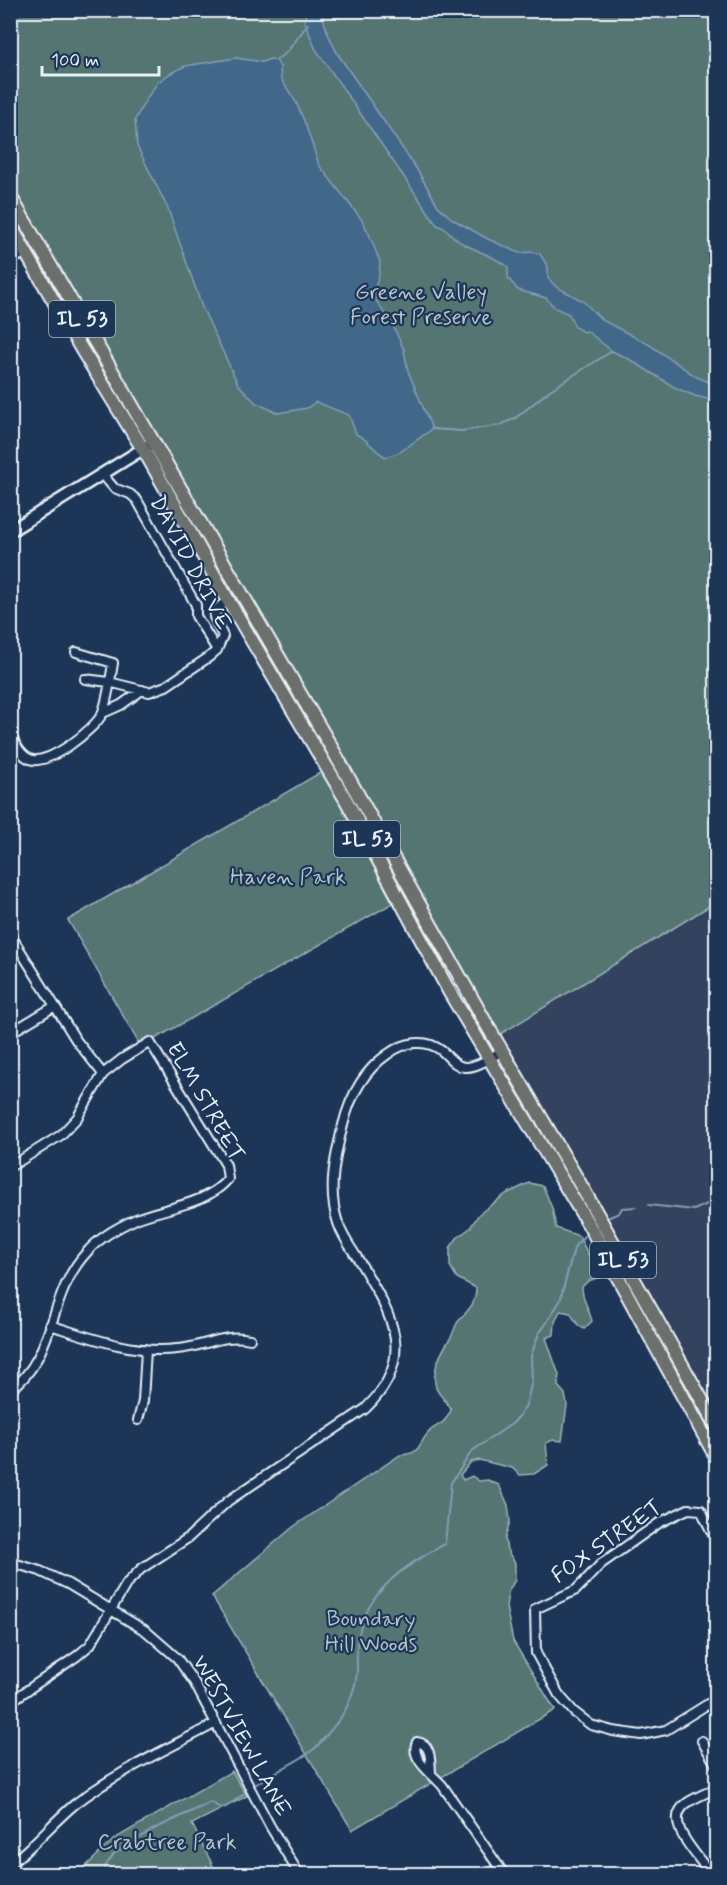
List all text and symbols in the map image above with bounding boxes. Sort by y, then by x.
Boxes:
scale bar [42,39,159,77]
text: 100 m [51,49,99,73]
park label: Greene Valley Forest Preserve [350,279,492,332]
road number: IL 53 [49,301,115,337]
street label: DAVID DRIVE [143,491,237,635]
road number: IL 53 [334,821,400,857]
park label: Haven Park [230,864,346,892]
street label: ELM STREET [160,1037,250,1167]
road number: IL 53 [590,1242,656,1278]
street label: FOX STREET [546,1494,668,1590]
park label: Boundary Hill Woods [325,1606,418,1659]
street label: WESTVIEW LANE [185,1651,297,1821]
park label: Crabtree Park [97,1829,237,1857]

